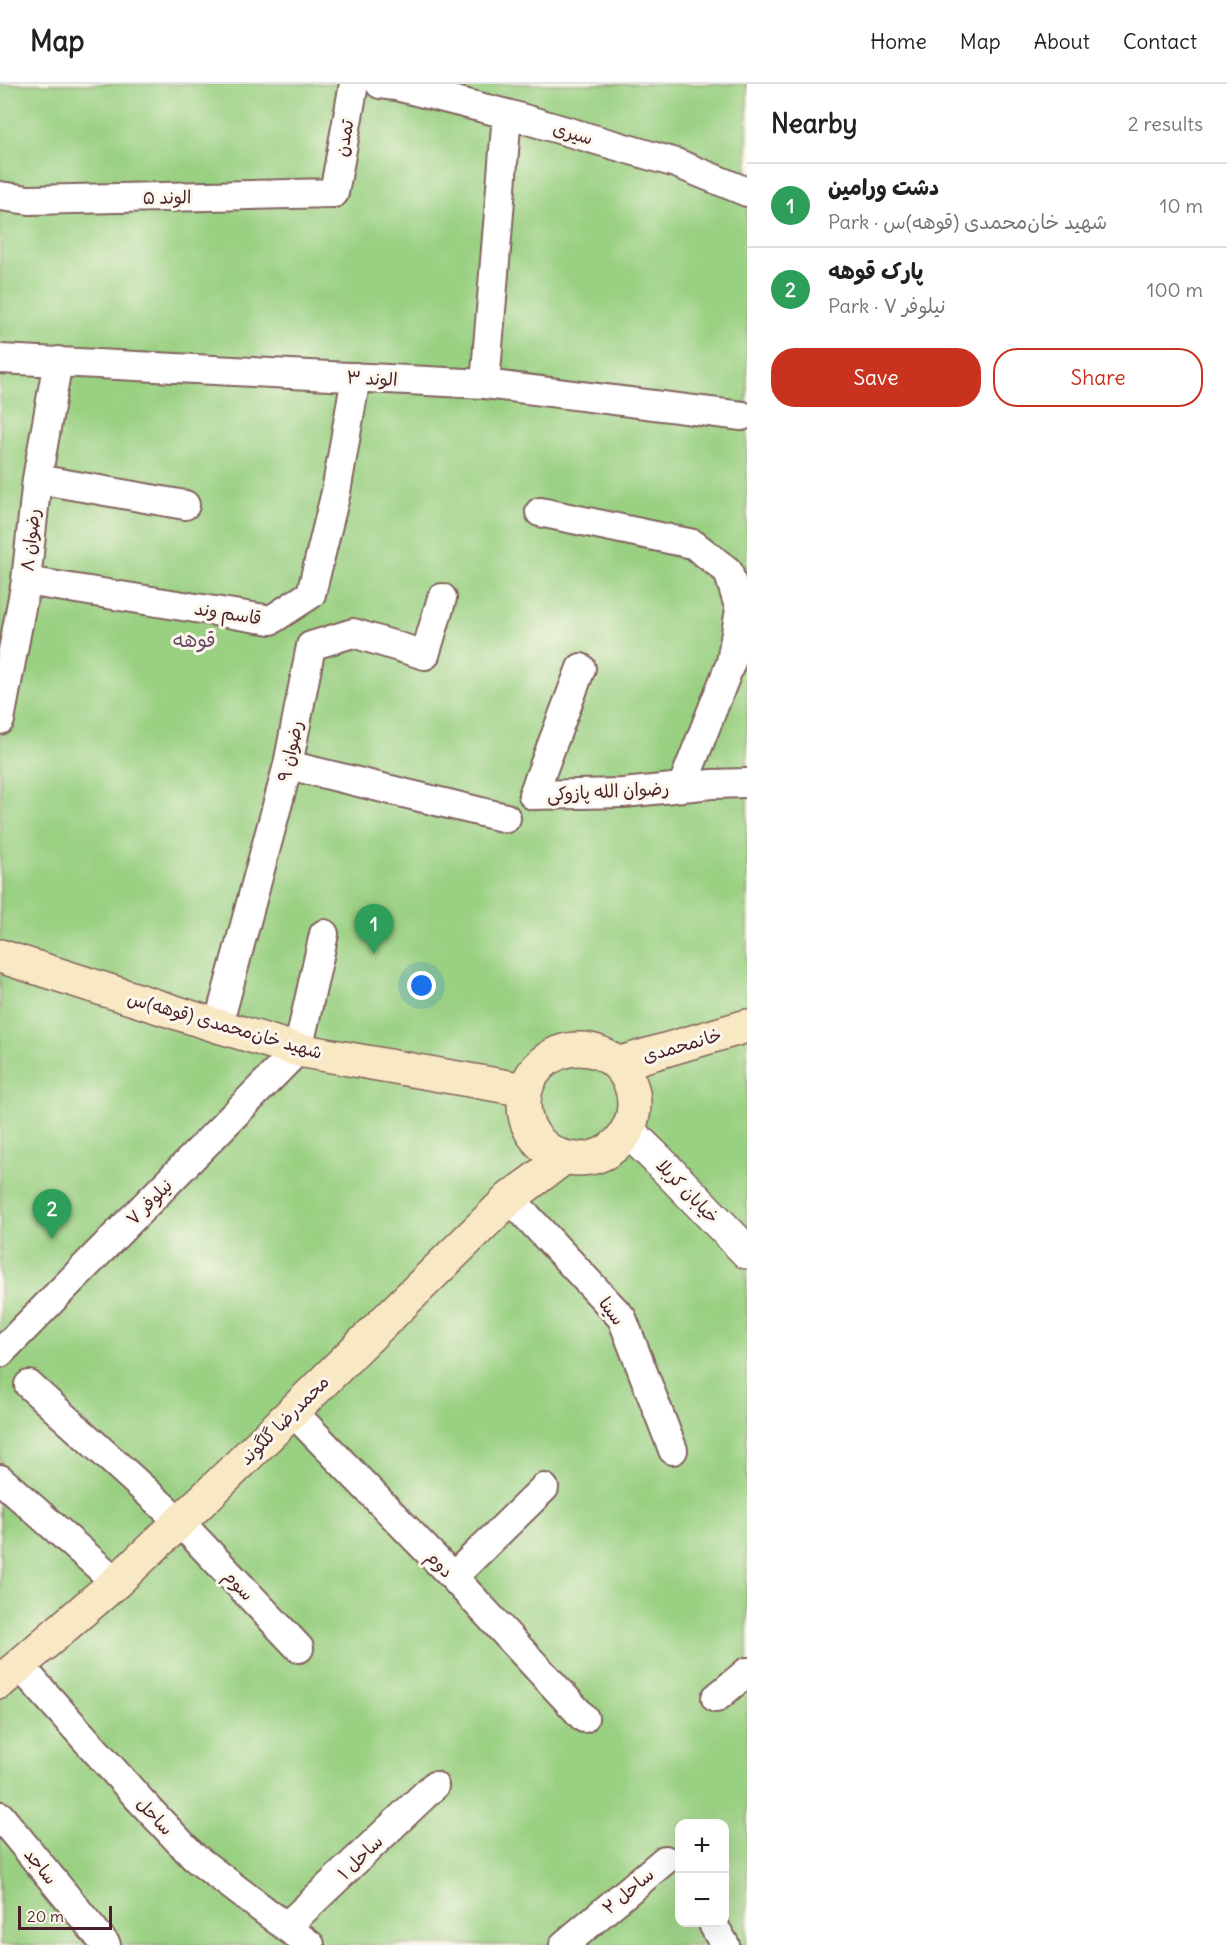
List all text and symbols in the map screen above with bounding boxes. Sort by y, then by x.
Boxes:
text: Map [30,23,84,59]
text: Home [870,28,927,55]
text: Map [960,28,1001,55]
text: About [1034,28,1090,55]
text: Contact [1123,28,1197,55]
text: Nearby [771,107,857,140]
text: 2 results [1128,111,1203,136]
street label: سیری [550,116,596,150]
street label: تمدن [329,117,359,158]
text: دشت ورامین [828,173,939,201]
street label: الوند ۵ [142,185,192,209]
text: 1 [787,193,794,218]
text: 10 m [1160,193,1203,218]
text: Park · شهید خان‌محمدی (قوهه)س [828,209,1107,234]
text: پارک قوهه [828,257,923,285]
text: 2 [785,277,796,302]
text: 100 m [1146,277,1203,302]
text: Park · نیلوفر ۷ [828,293,946,318]
button: Save [771,348,981,407]
button: Share [993,348,1203,407]
street label: الوند ۳ [346,365,398,391]
street label: رضوان ۸ [15,507,45,573]
street label: قاسم وند [192,596,263,633]
district label: قوهه [172,626,216,653]
street label: رضوان ۹ [272,718,308,784]
street label: رضوان الله پازوکی [546,776,670,807]
pin: 1 [354,904,394,954]
your location [407,971,436,1000]
street label: شهید خان‌محمدی (قوهه)س [125,986,325,1064]
street label: خانمحمدی [640,1023,724,1067]
street label: خیابان کربلا [652,1154,724,1228]
street label: نیلوفر ۷ [121,1174,178,1231]
pin: 2 [32,1190,72,1239]
street label: سینا [594,1292,630,1330]
street label: محمدرضا گلگوند [234,1370,334,1470]
street label: دوم [419,1545,458,1585]
street label: سوم [217,1565,259,1607]
street label: ساحل [132,1792,178,1840]
map controls [675,1819,729,1927]
button: + [675,1819,729,1873]
street label: ساحل ۱ [332,1830,388,1884]
street label: ساجد [19,1843,63,1889]
street label: ساحل ۲ [598,1863,658,1919]
button: − [675,1873,729,1927]
scale bar [18,1903,112,1930]
text: 20 m [27,1906,64,1926]

